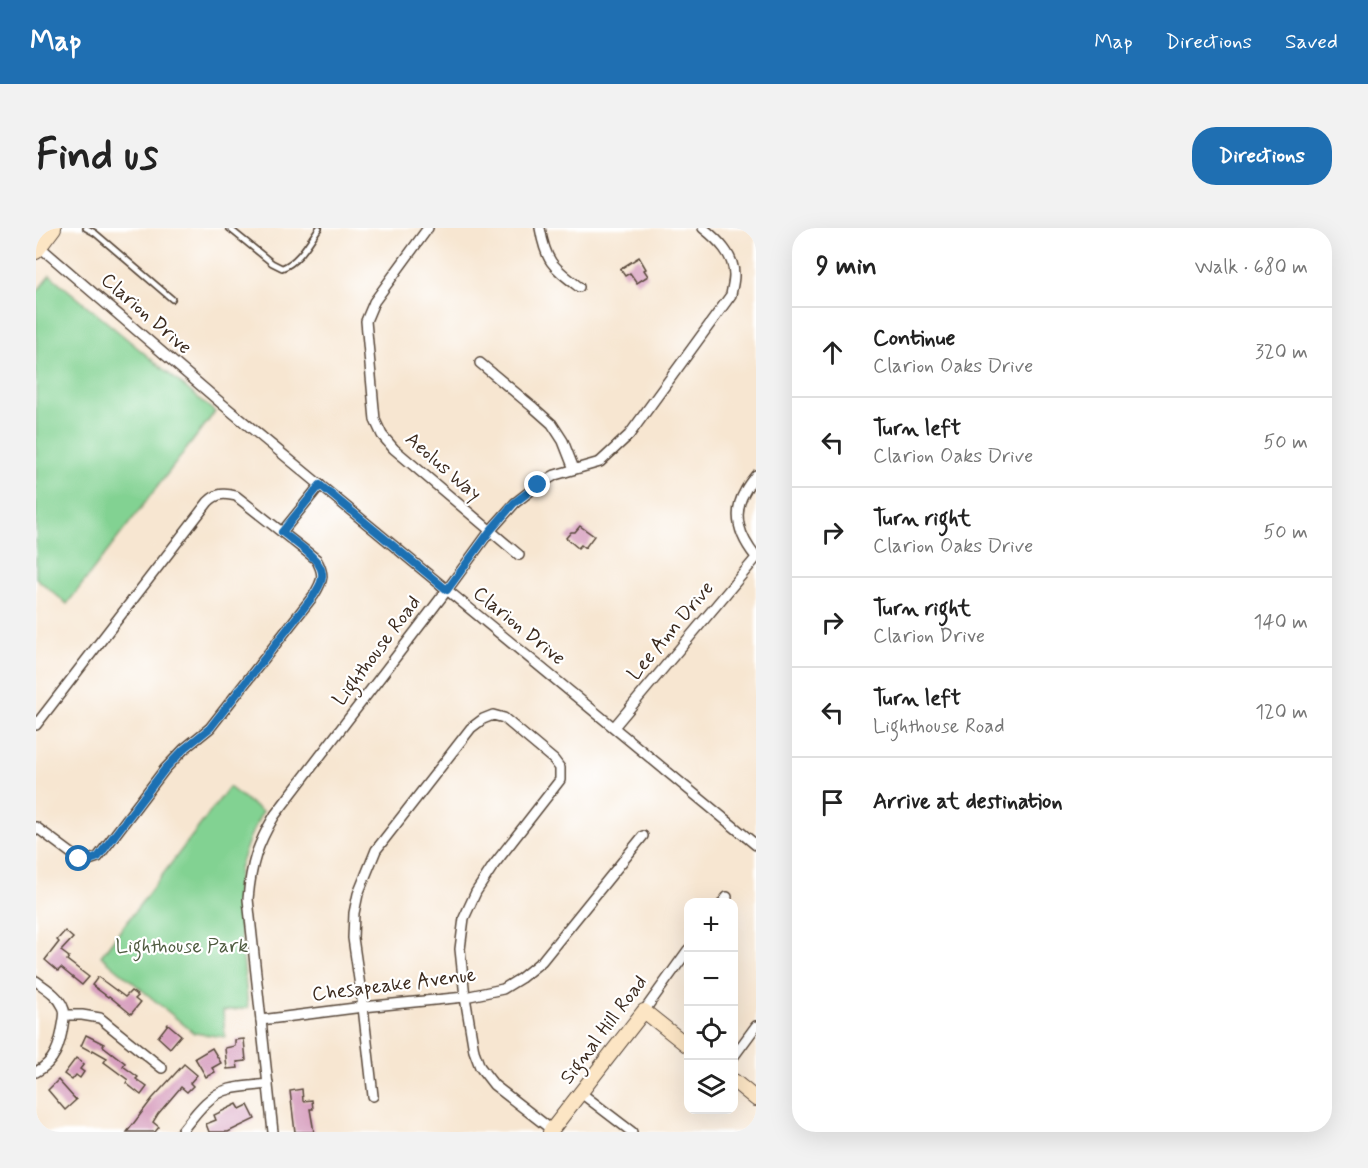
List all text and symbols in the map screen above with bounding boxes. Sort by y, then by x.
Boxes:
text: Map [30,24,81,61]
text: Map [1094,28,1133,56]
text: Directions [1166,28,1252,56]
text: Saved [1285,28,1338,56]
button: Directions [1192,127,1332,185]
text: Find us [36,129,158,184]
text: 9 min [816,250,877,284]
text: Walk · 680 m [1195,254,1308,281]
street label: Clarion Drive [95,267,197,361]
text: Continue [873,325,955,353]
icon: ahead [816,336,849,369]
text: 320 m [1255,339,1308,366]
text: Clarion Oaks Drive [873,353,1033,380]
text: Turn left [873,415,961,443]
street label: Aeolus Way [399,426,487,508]
icon: left [816,426,849,459]
text: 50 m [1263,429,1308,456]
text: Clarion Oaks Drive [873,443,1033,470]
route end [524,471,550,497]
text: Turn right [873,505,971,533]
icon: right [816,516,849,549]
text: 50 m [1263,519,1308,546]
text: Clarion Oaks Drive [873,533,1033,560]
street label: Lee Ann Drive [621,576,721,686]
street label: Clarion Drive [467,580,571,672]
street label: Lighthouse Road [327,590,429,713]
text: Turn right [873,595,971,623]
icon: right [816,606,849,639]
text: 140 m [1254,609,1308,636]
text: Clarion Drive [873,623,985,650]
text: Turn left [873,685,961,713]
icon: left [816,696,849,729]
text: 120 m [1255,699,1308,726]
text: Lighthouse Road [873,713,1005,740]
icon: arrive [816,786,849,819]
text: Arrive at destination [873,788,1063,816]
route start [65,845,91,871]
map controls [684,898,738,1114]
button: + [684,898,738,952]
park label: Lighthouse Park [116,933,248,962]
button: − [684,952,738,1006]
street label: Chesapeake Avenue [310,962,478,1008]
street label: Signal Hill Road [554,970,656,1091]
button: locate [684,1006,738,1060]
button: layers [684,1060,738,1114]

